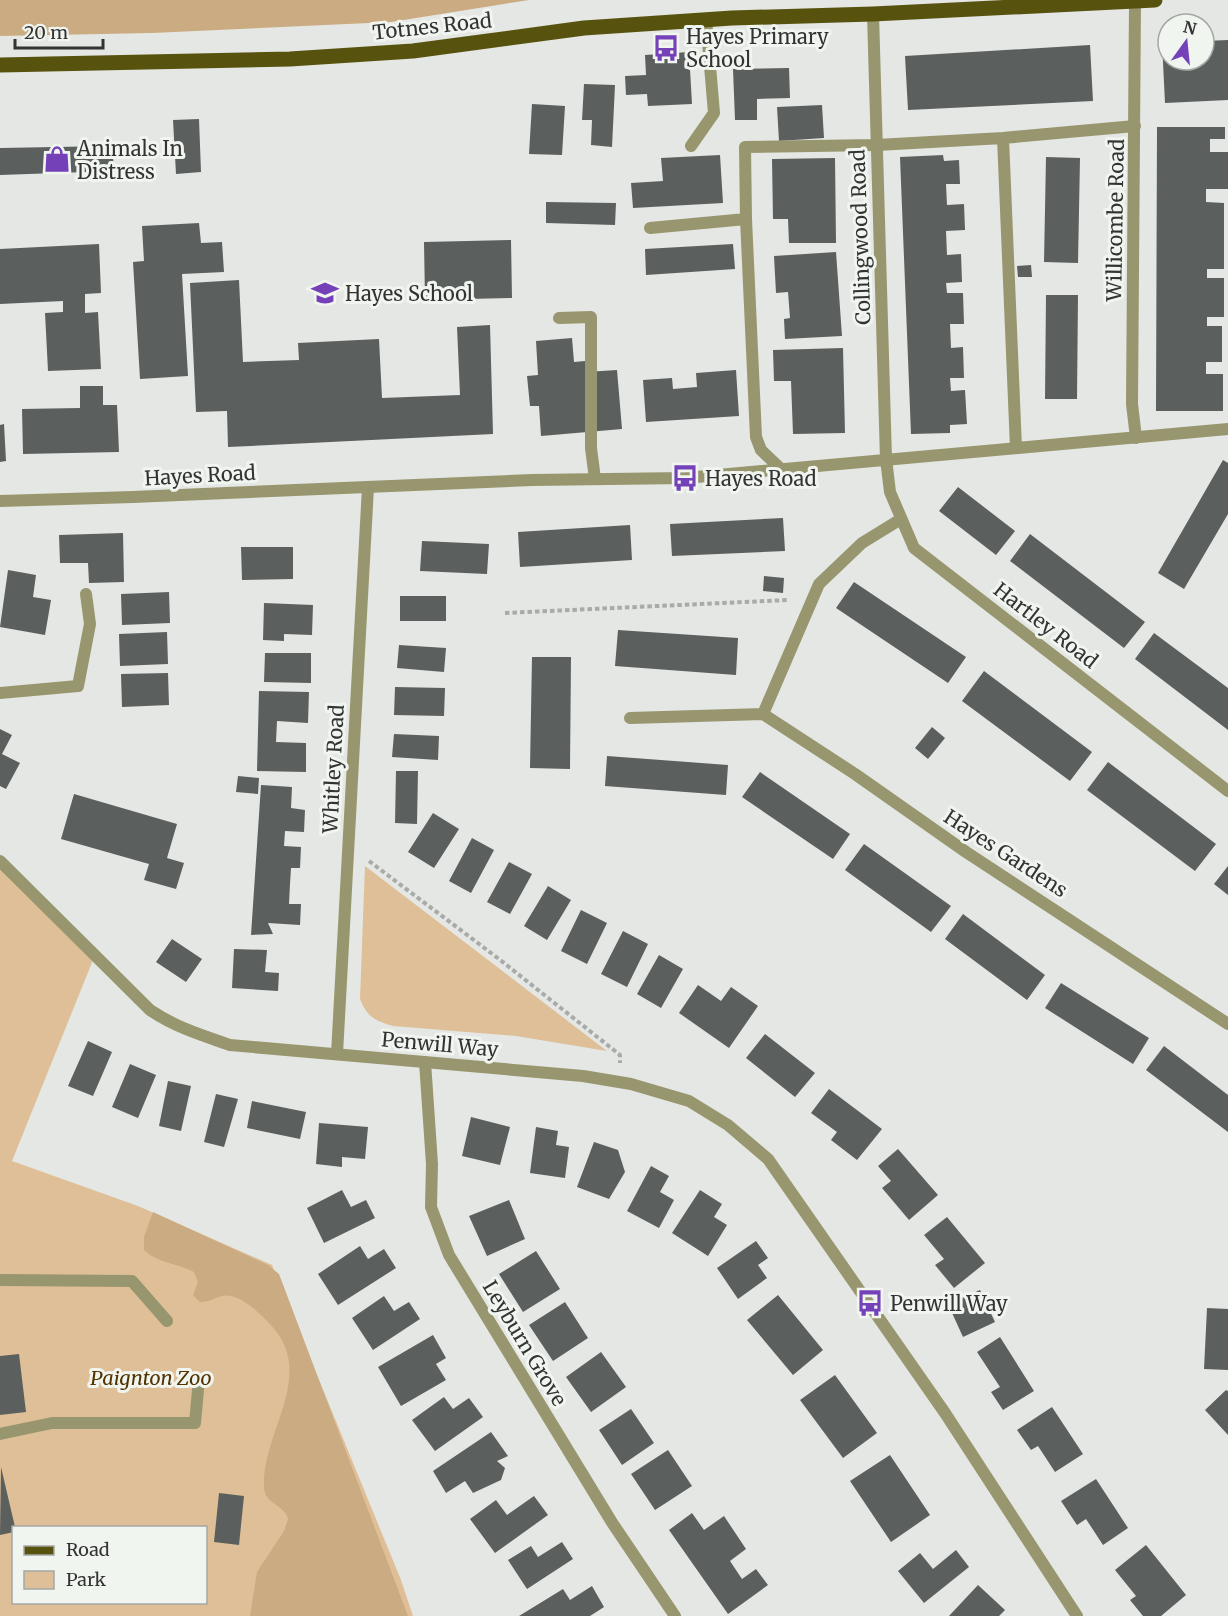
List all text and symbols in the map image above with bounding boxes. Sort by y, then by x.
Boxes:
street label: Totnes Road [371,7,493,45]
scale bar [15,12,104,50]
north arrow [1156,12,1216,72]
text: N [1181,16,1199,39]
text: 20 m [24,21,68,44]
place label: Hayes Primary School [686,24,829,72]
bus stop icon: Hayes Primary School [651,33,681,63]
place label: Animals In Distress [76,136,183,184]
street label: Willicombe Road [1101,139,1129,302]
shop icon: Animals In Distress [42,144,72,174]
street label: Collingwood Road [844,149,876,325]
school or university icon: Hayes School [310,278,340,308]
place label: Hayes School [345,281,473,306]
street label: Hayes Road [144,460,256,490]
bus stop icon: Hayes Road [670,463,700,493]
place label: Hayes Road [705,466,816,491]
street label: Hartley Road [989,577,1103,673]
street label: Whitley Road [317,704,349,835]
street label: Hayes Gardens [940,804,1072,902]
street label: Penwill Way [380,1026,500,1062]
street label: Leyburn Grove [478,1276,572,1410]
bus stop icon: Penwill Way [855,1288,885,1318]
place label: Penwill Way [890,1291,1008,1316]
park label: Paignton Zoo [90,1365,212,1390]
legend [12,1526,207,1604]
text: Road [66,1538,110,1561]
text: Park [66,1568,107,1591]

